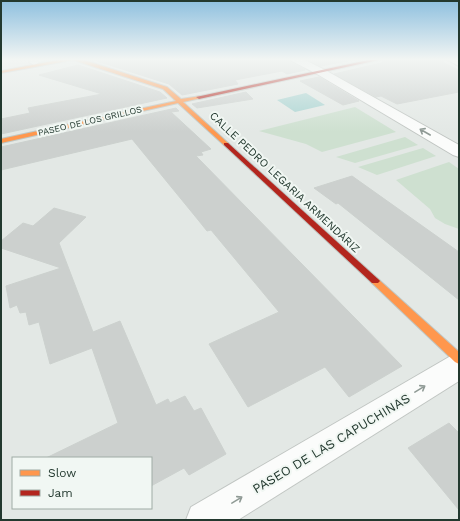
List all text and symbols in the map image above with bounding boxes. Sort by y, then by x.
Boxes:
street label: PASEO DE LOS GRILLOS [37,104,143,138]
street label: CALLE PEDRO LEGARIA ARMENDÁRIZ [207,109,363,256]
one-way arrow [419,128,431,136]
one-way arrow [414,385,426,393]
street label: PASEO DE LAS CAPUCHINAS [250,390,413,496]
legend [12,457,152,509]
text: Slow [48,466,76,480]
text: Jam [48,486,73,500]
one-way arrow [231,495,243,503]

